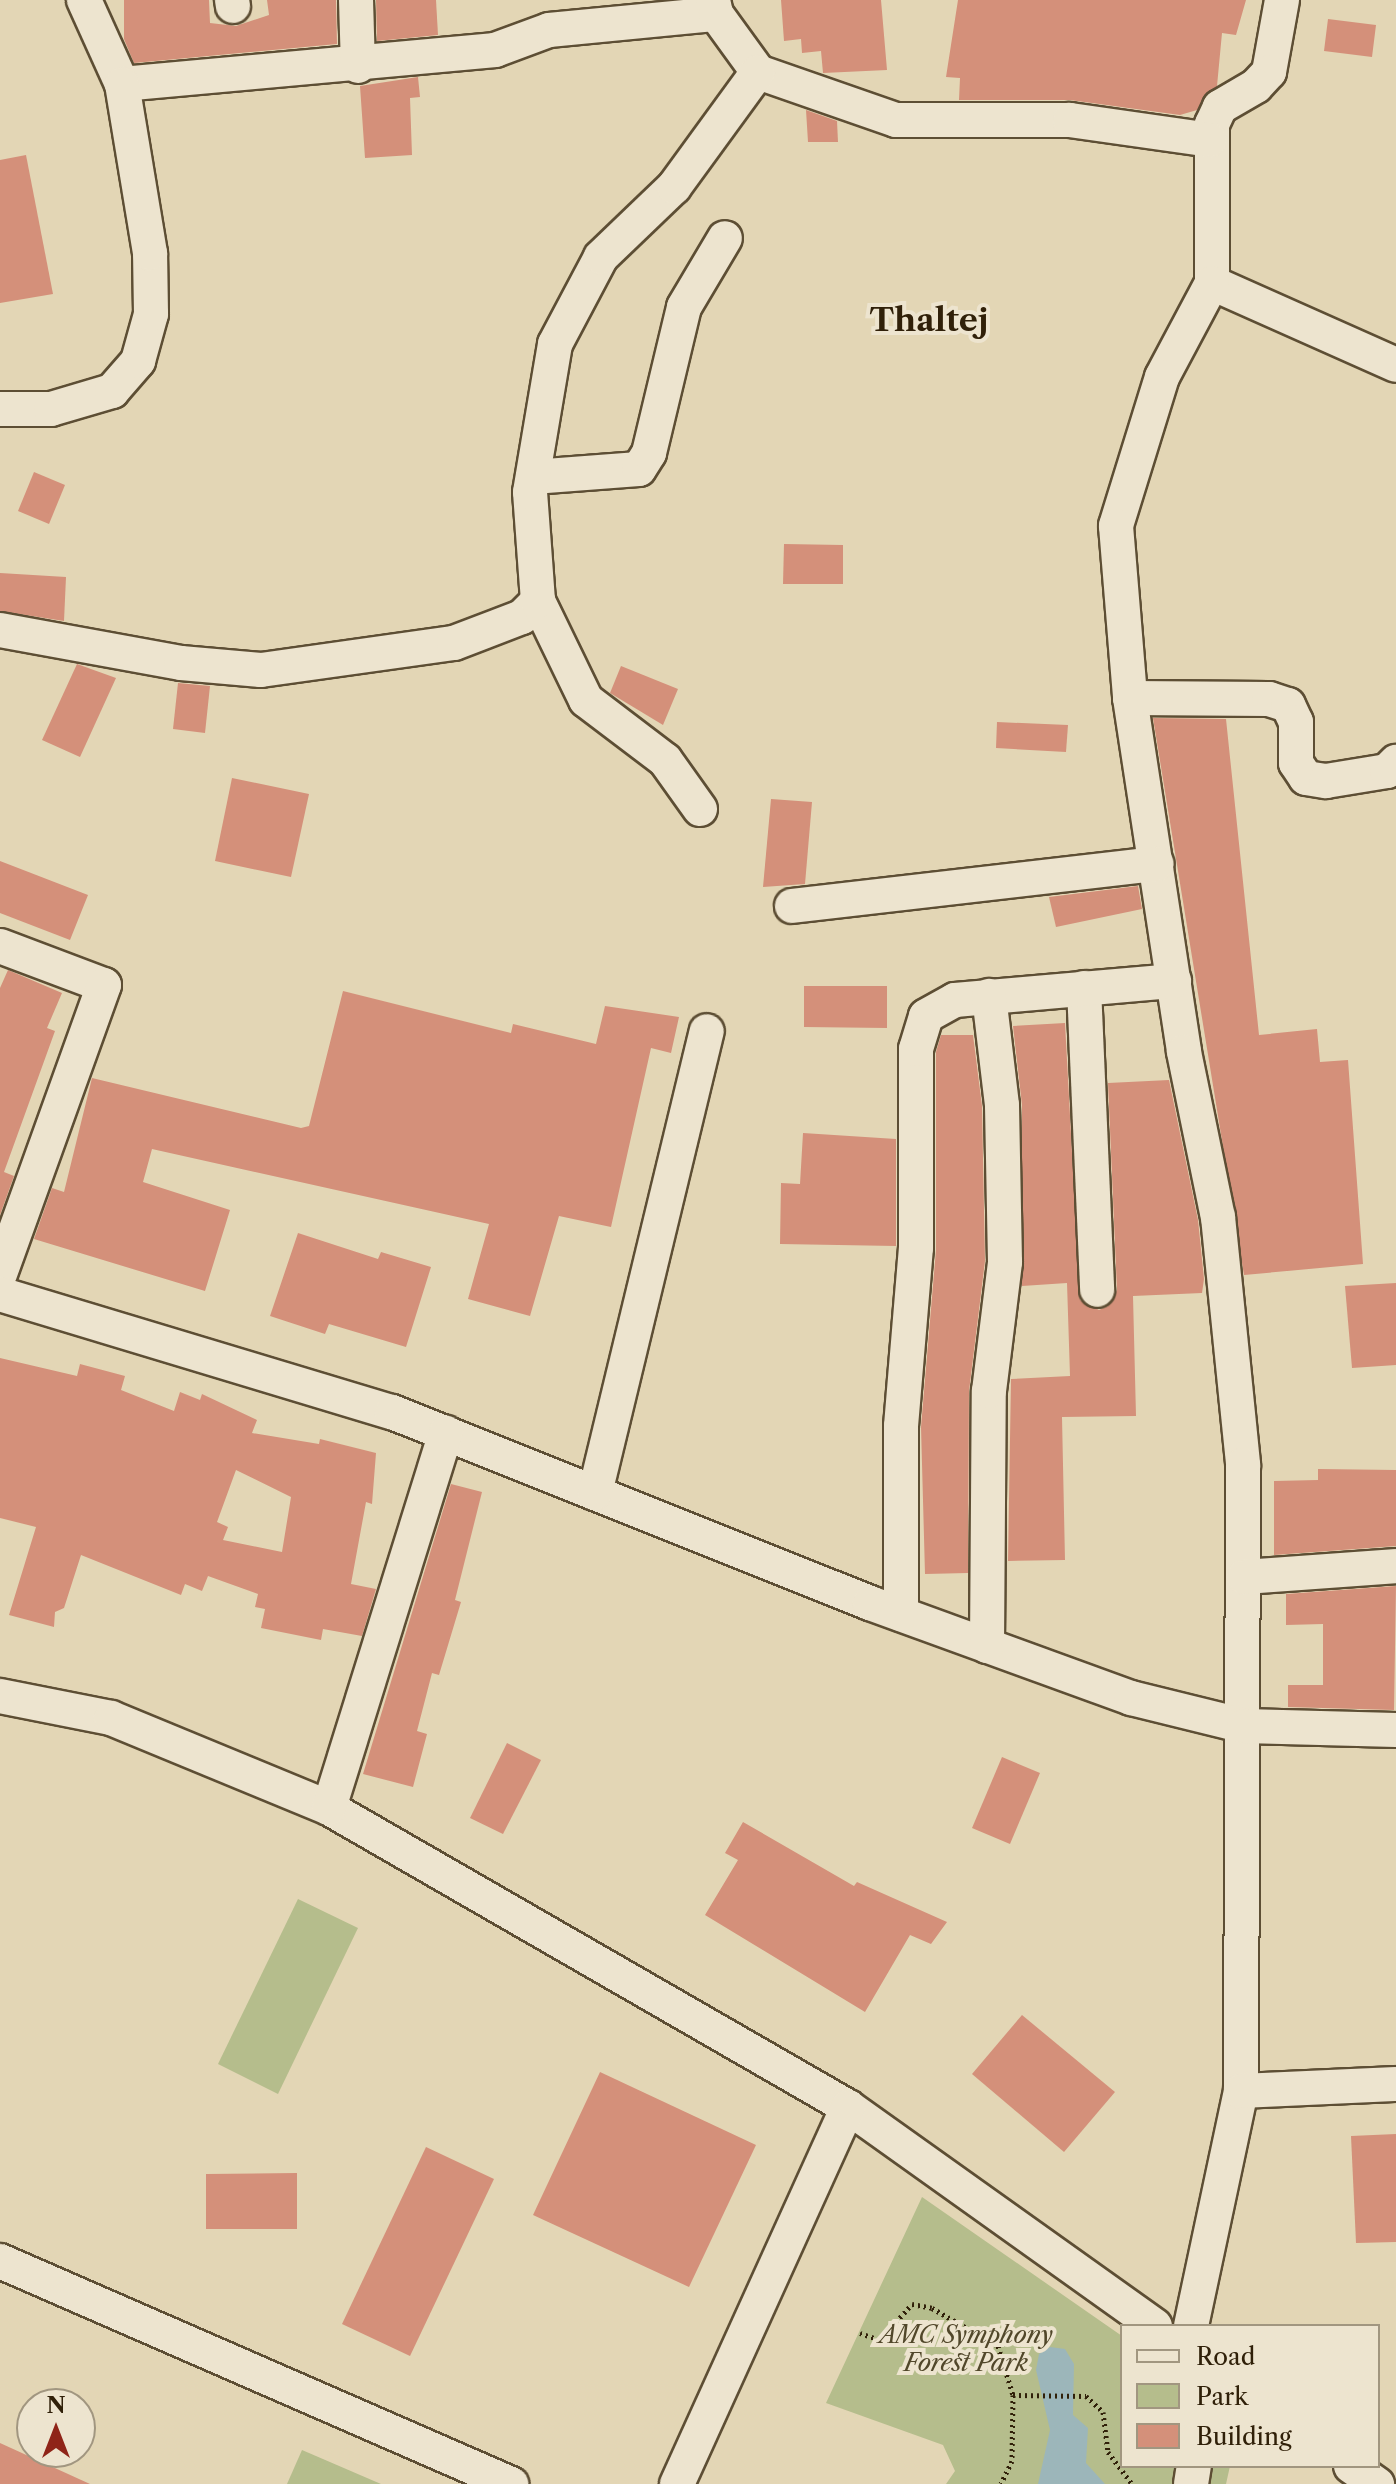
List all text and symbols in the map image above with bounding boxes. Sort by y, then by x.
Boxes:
district label: Thaltej [870,301,988,339]
park label: AMC Symphony Forest Park [879,2321,1053,2377]
legend [1120,2324,1380,2468]
text: Road [1196,2342,1255,2371]
text: Park [1196,2382,1248,2411]
north arrow [16,2388,96,2468]
text: N [46,2392,66,2419]
text: Building [1196,2422,1292,2451]

